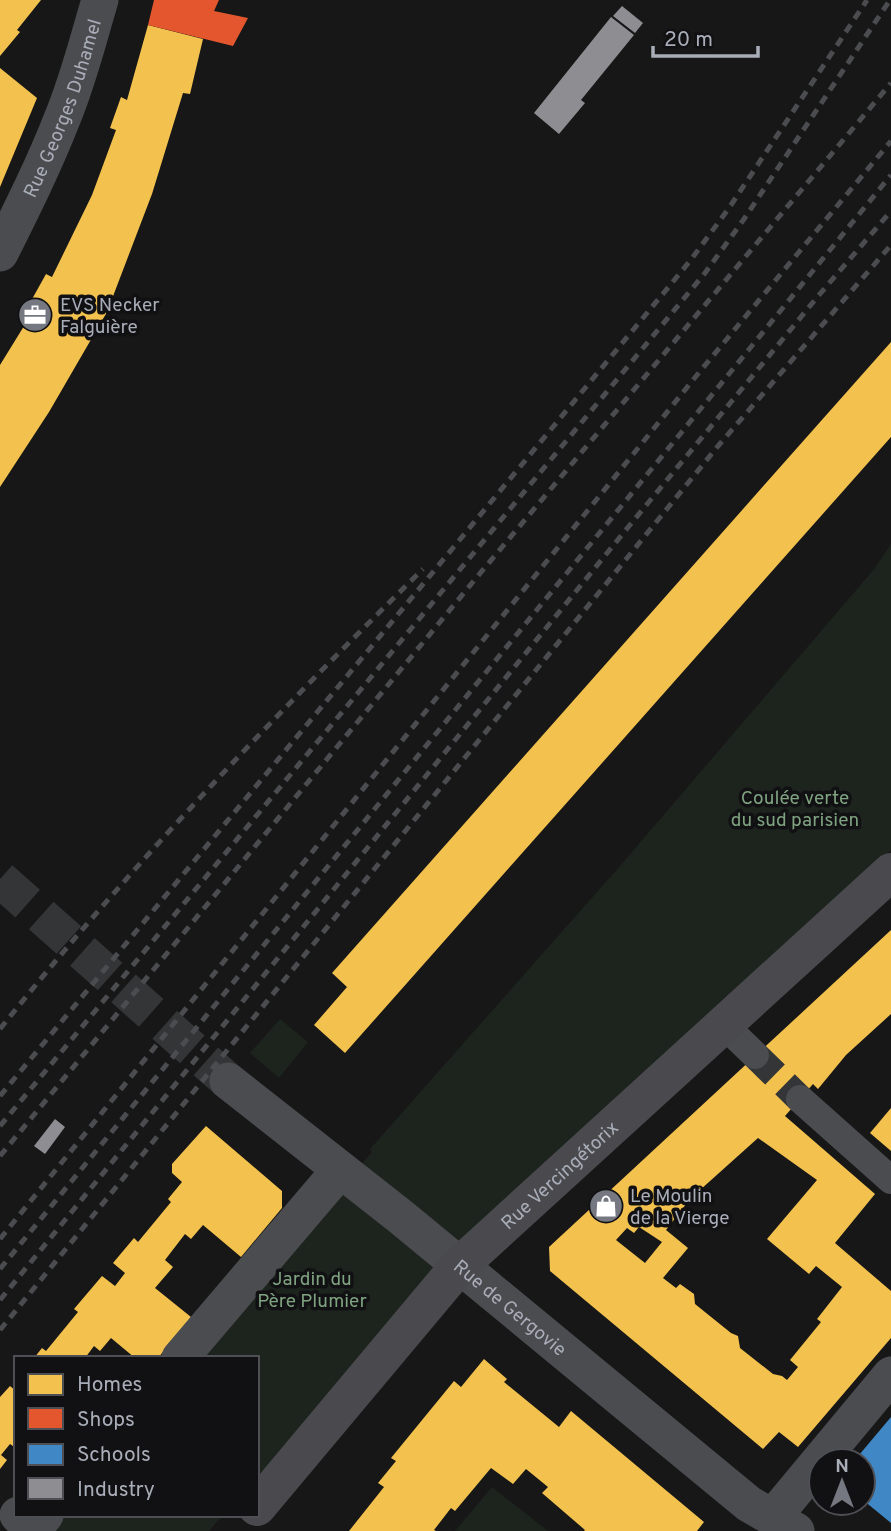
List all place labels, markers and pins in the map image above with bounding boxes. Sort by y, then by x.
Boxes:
place label: EVS Necker Falguière [60,294,160,340]
office icon: EVS Necker Falguière [16,296,54,334]
place label: Le Moulin de la Vierge [630,1185,729,1231]
shop icon: Le Moulin de la Vierge [587,1187,625,1225]

